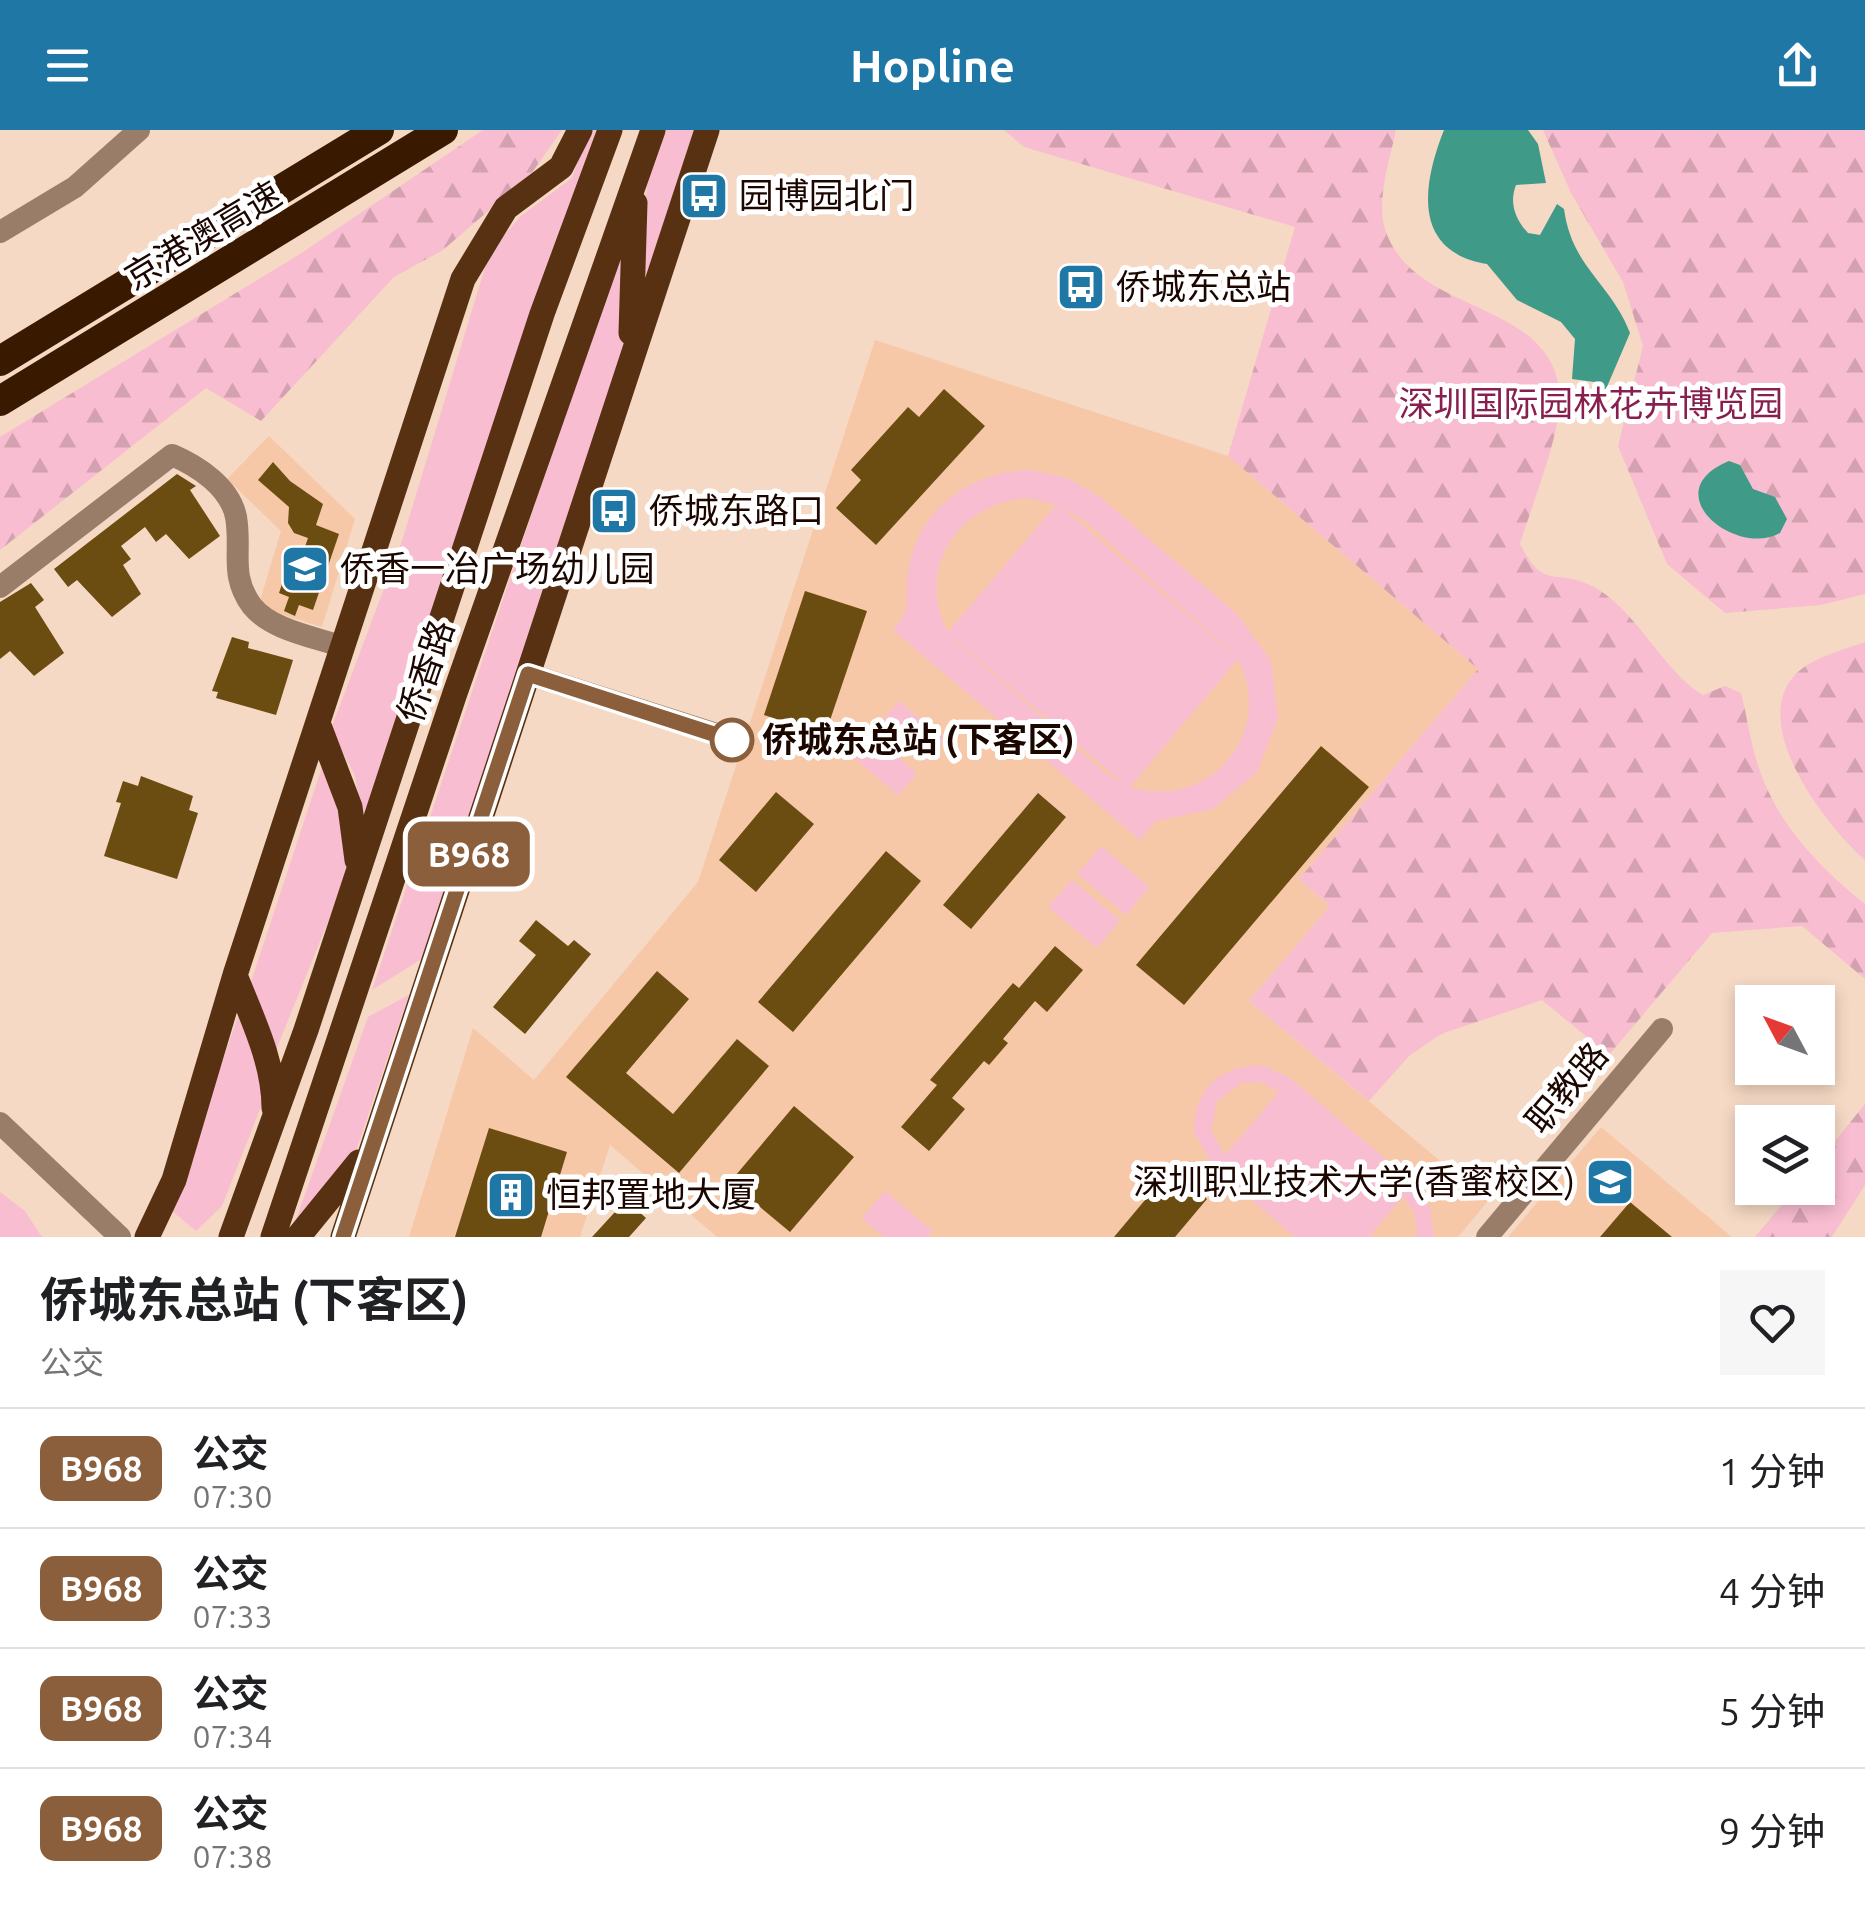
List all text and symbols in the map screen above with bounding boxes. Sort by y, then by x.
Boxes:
icon: menu [40,38,95,93]
icon: share [1770,38,1825,93]
text: Hopline [850,40,1015,91]
bus stop icon: 园博园北门 [678,170,730,222]
street label: 京港澳高速 [117,173,288,297]
place label: 园博园北门 [739,175,914,215]
bus stop icon: 侨城东总站 [1055,261,1107,313]
place label: 侨城东总站 [1116,266,1291,306]
park label: 深圳国际园林花卉博览园 [1398,383,1784,423]
bus stop icon: 侨城东路口 [588,485,640,537]
place label: 侨城东路口 [649,490,824,530]
school or university icon: 侨香一冶广场幼儿园 [279,543,331,595]
place label: 侨香一冶广场幼儿园 [340,548,655,588]
street label: 侨香路 [389,615,461,727]
marker: 侨城东总站 (下客区) [711,719,753,761]
place label: 侨城东总站 (下客区) [762,719,1075,759]
line badge: B968 [399,822,539,886]
text: B968 [428,834,510,874]
north arrow [1735,985,1835,1085]
map controls [1735,985,1835,1205]
street label: 职教路 [1517,1034,1615,1140]
button: layers [1735,1105,1835,1205]
school or university icon: 深圳职业技术大学(香蜜校区) [1584,1156,1636,1208]
place label: 深圳职业技术大学(香蜜校区) [1133,1161,1575,1201]
building icon: 恒邦置地大厦 [485,1169,537,1221]
place label: 恒邦置地大厦 [546,1174,756,1214]
button: heart [1720,1270,1825,1375]
text: 侨城东总站 (下客区) [40,1272,469,1326]
text: 公交 [40,1344,104,1380]
text: 公交 [192,1432,268,1474]
text: B968 [60,1448,142,1488]
text: 1 分钟 [1719,1450,1825,1492]
text: 07:30 [192,1478,273,1514]
text: 公交 [192,1552,268,1594]
text: B968 [60,1568,142,1608]
text: 4 分钟 [1719,1570,1825,1612]
text: 07:33 [192,1598,273,1634]
text: 公交 [192,1672,268,1714]
text: B968 [60,1688,142,1728]
text: 5 分钟 [1719,1690,1825,1732]
text: 07:34 [192,1718,273,1754]
text: 公交 [192,1792,268,1834]
text: B968 [60,1808,142,1848]
text: 9 分钟 [1719,1810,1825,1852]
text: 07:38 [192,1838,273,1874]

